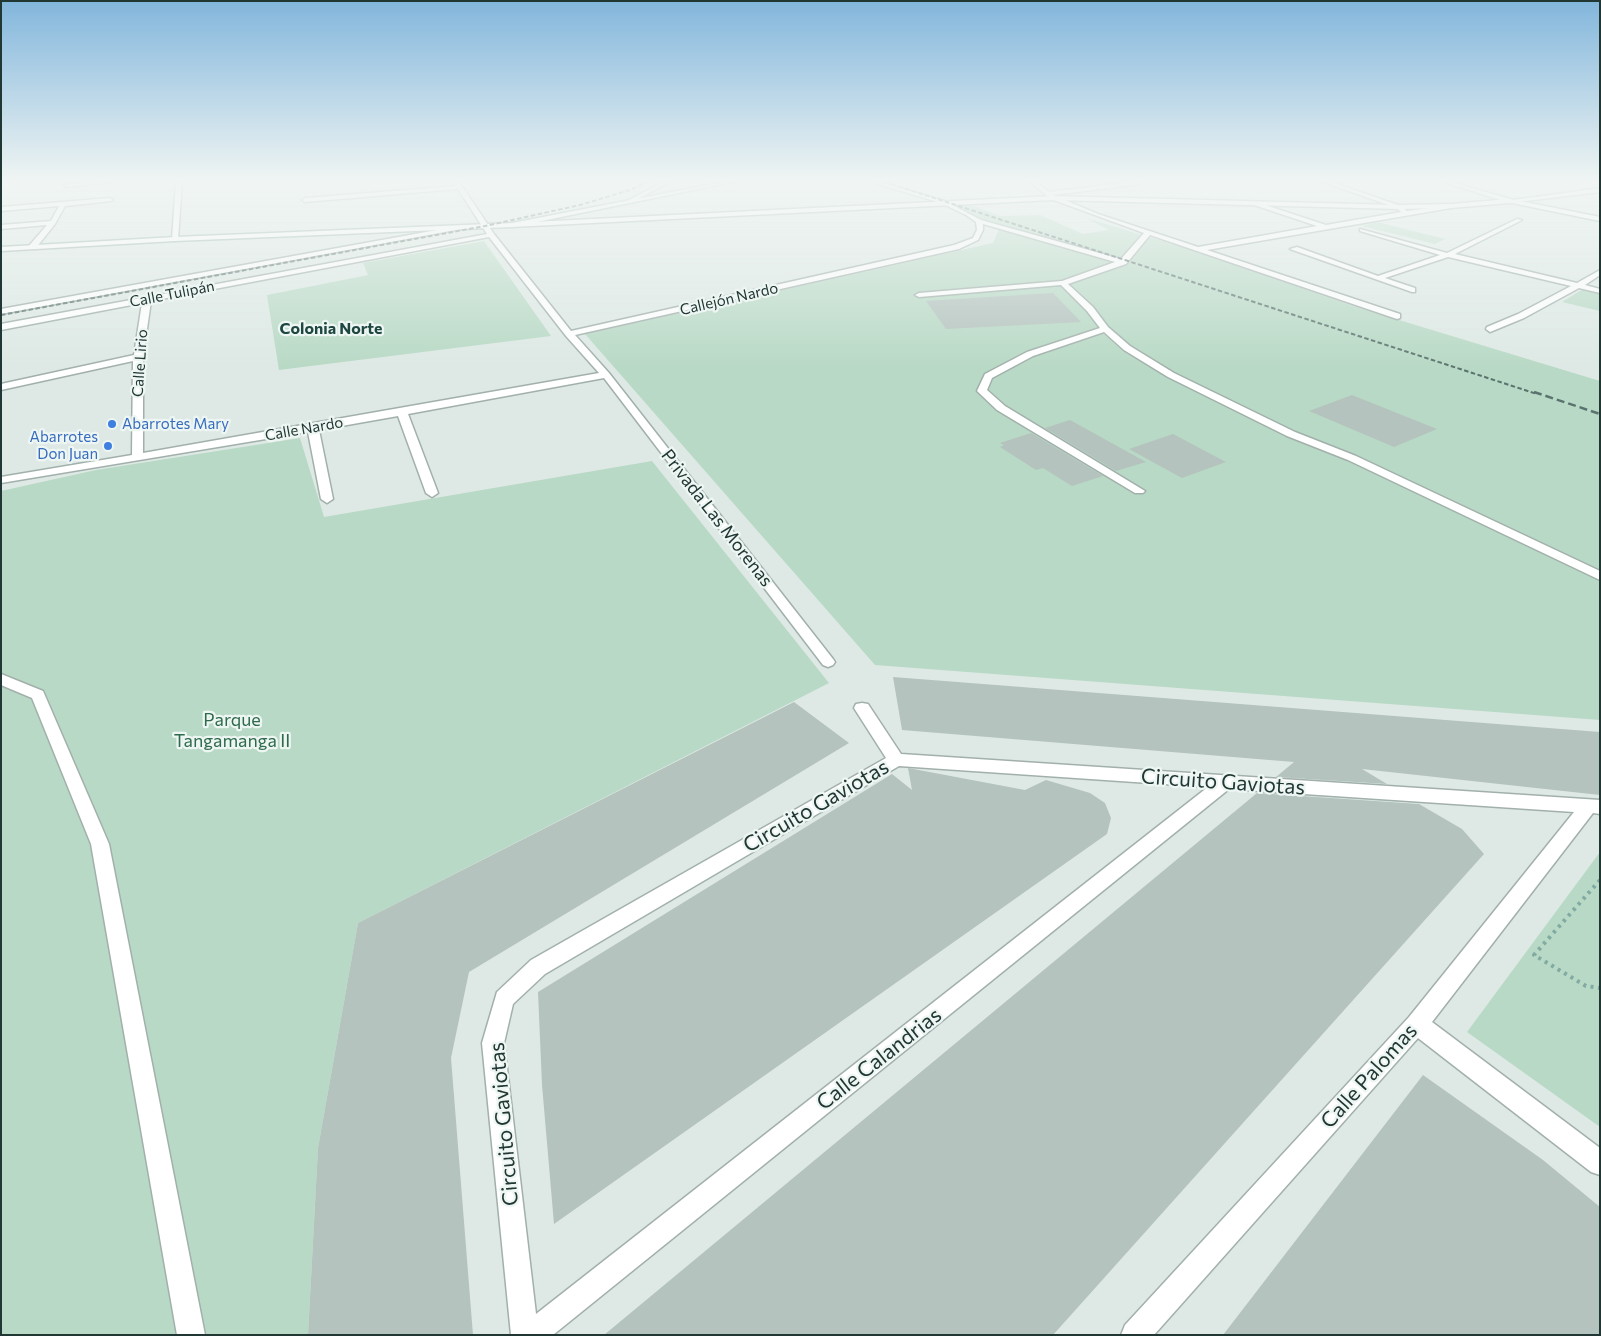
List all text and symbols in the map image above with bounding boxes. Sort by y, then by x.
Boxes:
street label: Calle Tulipán [128,277,216,311]
street label: Callejón Nardo [678,279,780,319]
district label: Colonia Norte [280,319,382,339]
street label: Calle Lirio [129,329,151,397]
street label: Calle Nardo [264,413,344,445]
place label: Abarrotes Mary [122,415,229,433]
marker: Abarrotes Mary [106,418,118,430]
place label: Abarrotes Don Juan [30,428,98,463]
marker: Abarrotes Don Juan [102,440,114,452]
street label: Privada Las Morenas [657,445,777,591]
park label: Parque Tangamanga II [174,709,290,752]
street label: Circuito Gaviotas [739,754,893,858]
street label: Circuito Gaviotas [1140,764,1306,800]
street label: Calle Calandrias [812,1002,946,1116]
street label: Calle Palomas [1315,1019,1423,1133]
street label: Circuito Gaviotas [484,1041,524,1207]

